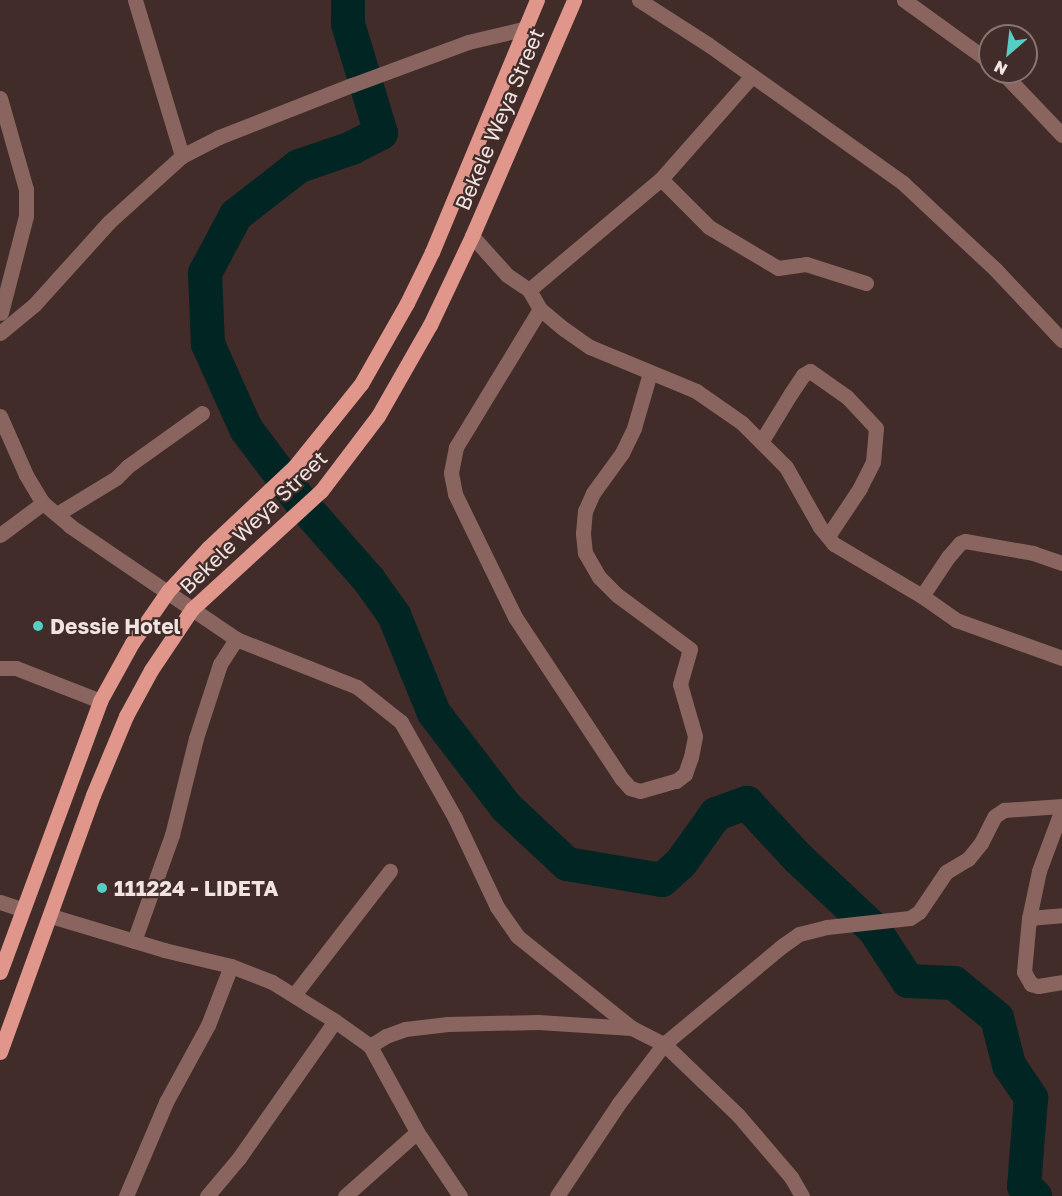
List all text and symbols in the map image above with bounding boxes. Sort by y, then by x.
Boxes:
street label: Bekele Weya Street [449,24,549,214]
north arrow [978,24,1038,84]
text: N [990,56,1011,80]
street label: Bekele Weya Street [174,445,332,599]
place label: Dessie Hotel [50,613,181,639]
marker: Dessie Hotel [31,619,45,633]
place label: 111224 - LIDETA [114,875,278,901]
marker: 111224 - LIDETA [95,881,109,895]

